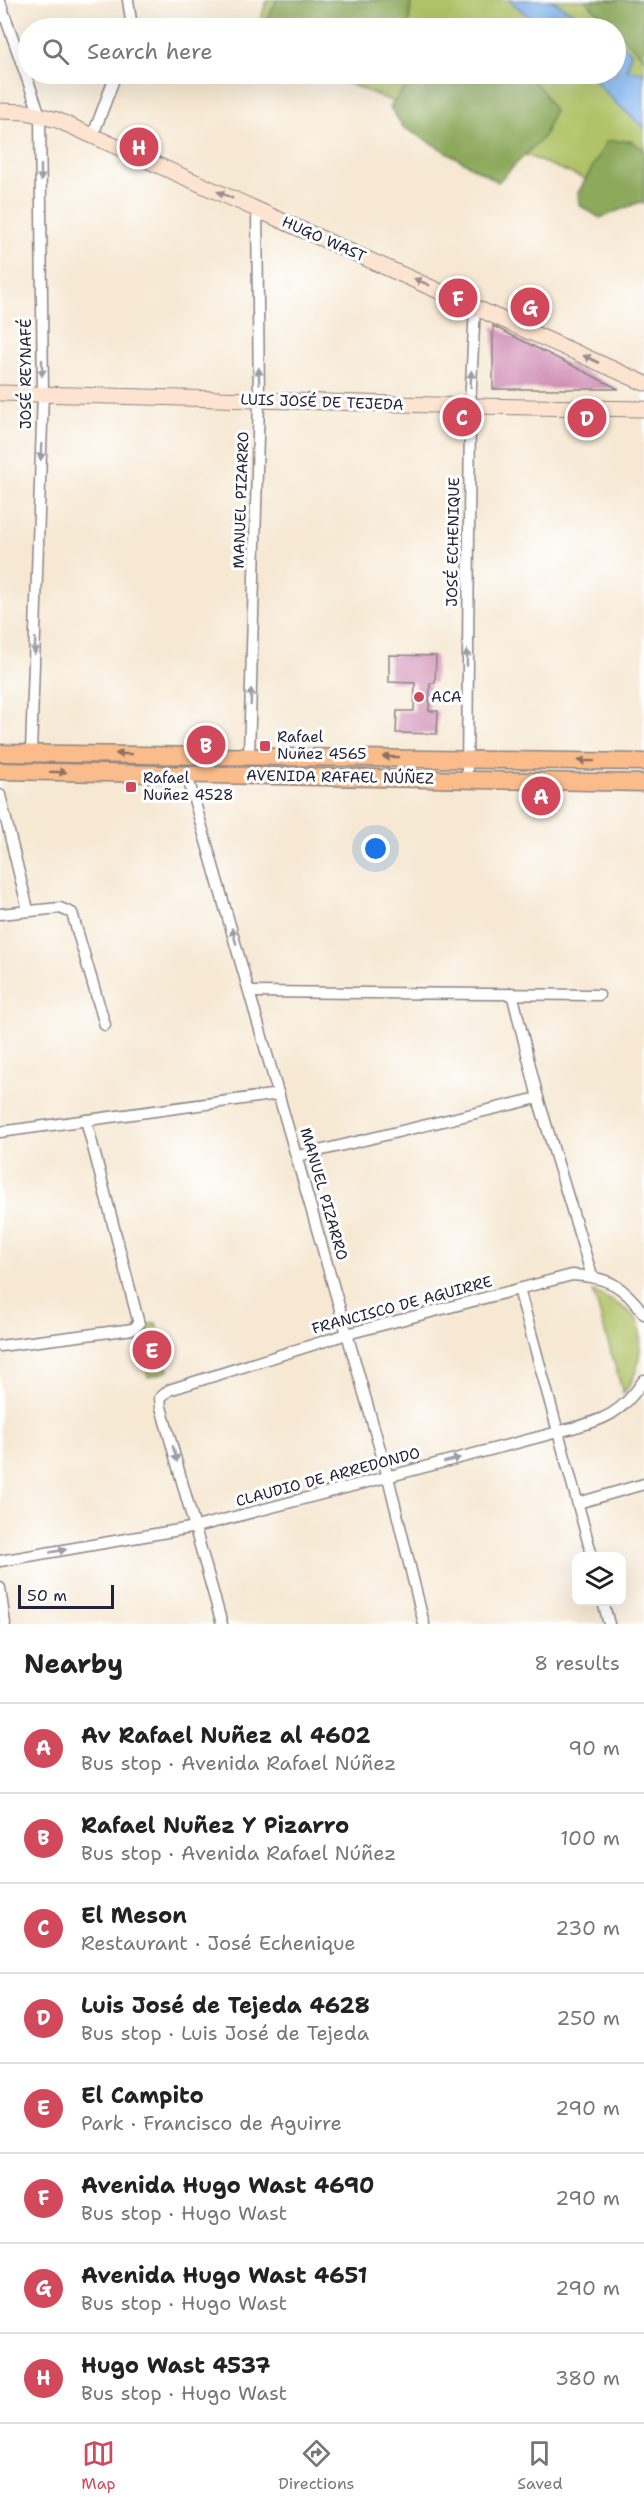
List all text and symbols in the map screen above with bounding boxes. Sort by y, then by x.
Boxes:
search box [18,18,626,84]
icon: search [39,35,72,68]
text: Search here [87,37,213,66]
pin: H [120,124,158,170]
one-way arrow [36,164,46,183]
one-way arrow [216,190,233,199]
street label: HUGO WAST [279,211,369,267]
pin: F [438,276,478,320]
one-way arrow [413,277,431,286]
pin: G [510,284,550,330]
street label: JOSÉ REYNAFÉ [15,319,36,429]
one-way arrow [582,354,599,363]
one-way arrow [37,359,47,378]
one-way arrow [254,367,264,386]
one-way arrow [467,369,476,388]
street label: LUIS JOSÉ DE TEJEDA [240,388,404,415]
pin: C [442,394,482,440]
pin: D [568,396,606,440]
street label: MANUEL PIZARRO [229,431,253,569]
one-way arrow [36,442,45,461]
street label: JOSÉ ECHENIQUE [441,477,464,607]
one-way arrow [30,637,39,656]
one-way arrow [462,648,471,667]
place label: ACA [431,687,462,707]
one-way arrow [246,688,255,707]
marker: ACA [412,690,426,704]
pin: B [186,722,226,768]
place label: Rafael Nuñez 4565 [277,727,366,764]
marker: Rafael Nuñez 4565 [258,739,272,753]
one-way arrow [114,749,133,759]
one-way arrow [381,752,400,762]
one-way arrow [576,756,595,766]
street label: AVENIDA RAFAEL NÚÑEZ [246,763,434,789]
one-way arrow [49,767,68,777]
place label: Rafael Nuñez 4528 [143,768,233,805]
pin: A [522,774,560,818]
marker: Rafael Nuñez 4528 [124,780,138,794]
your location [361,834,390,863]
one-way arrow [229,926,238,944]
street label: MANUEL PIZARRO [296,1125,352,1263]
street label: FRANCISCO DE AGUIRRE [310,1271,494,1339]
pin: E [132,1328,172,1372]
street label: CLAUDIO DE ARREDONDO [234,1443,422,1511]
one-way arrow [171,1445,180,1463]
one-way arrow [443,1455,461,1465]
one-way arrow [48,1546,67,1555]
map controls [572,1552,626,1606]
button: layers [572,1552,626,1606]
scale bar [18,1582,114,1610]
text: 50 m [27,1585,67,1606]
text: Nearby [24,1646,123,1681]
text: 8 results [534,1650,620,1676]
text: Av Rafael Nuñez al 4602 [81,1721,371,1750]
text: A [36,1735,51,1761]
text: 90 m [568,1735,620,1761]
text: Bus stop · Avenida Rafael Núñez [81,1750,396,1776]
text: Rafael Nuñez Y Pizarro [81,1811,349,1840]
text: B [37,1825,50,1851]
text: 100 m [560,1825,620,1851]
text: Bus stop · Avenida Rafael Núñez [81,1840,396,1866]
text: El Meson [81,1901,187,1930]
text: C [37,1915,50,1941]
text: 230 m [555,1915,620,1941]
text: Restaurant · José Echenique [81,1930,356,1956]
text: Luis José de Tejeda 4628 [81,1991,370,2020]
text: D [36,2005,51,2031]
text: 250 m [556,2005,620,2031]
text: Bus stop · Luis José de Tejeda [81,2020,369,2046]
text: El Campito [81,2081,204,2110]
text: E [37,2095,50,2121]
text: 290 m [555,2095,620,2121]
text: Park · Francisco de Aguirre [81,2110,342,2136]
text: Avenida Hugo Wast 4690 [81,2171,374,2200]
text: F [38,2185,49,2211]
text: 290 m [555,2185,620,2211]
text: Bus stop · Hugo Wast [81,2200,287,2226]
text: Avenida Hugo Wast 4651 [81,2261,367,2290]
text: G [35,2275,52,2301]
text: 290 m [555,2275,620,2301]
text: Bus stop · Hugo Wast [81,2290,287,2316]
text: Hugo Wast 4537 [81,2351,271,2380]
text: H [36,2365,51,2391]
text: 380 m [555,2365,620,2391]
text: Bus stop · Hugo Wast [81,2380,287,2406]
tab: Map [81,2437,116,2494]
tab: Directions [278,2437,355,2494]
tab: Saved [517,2437,563,2494]

